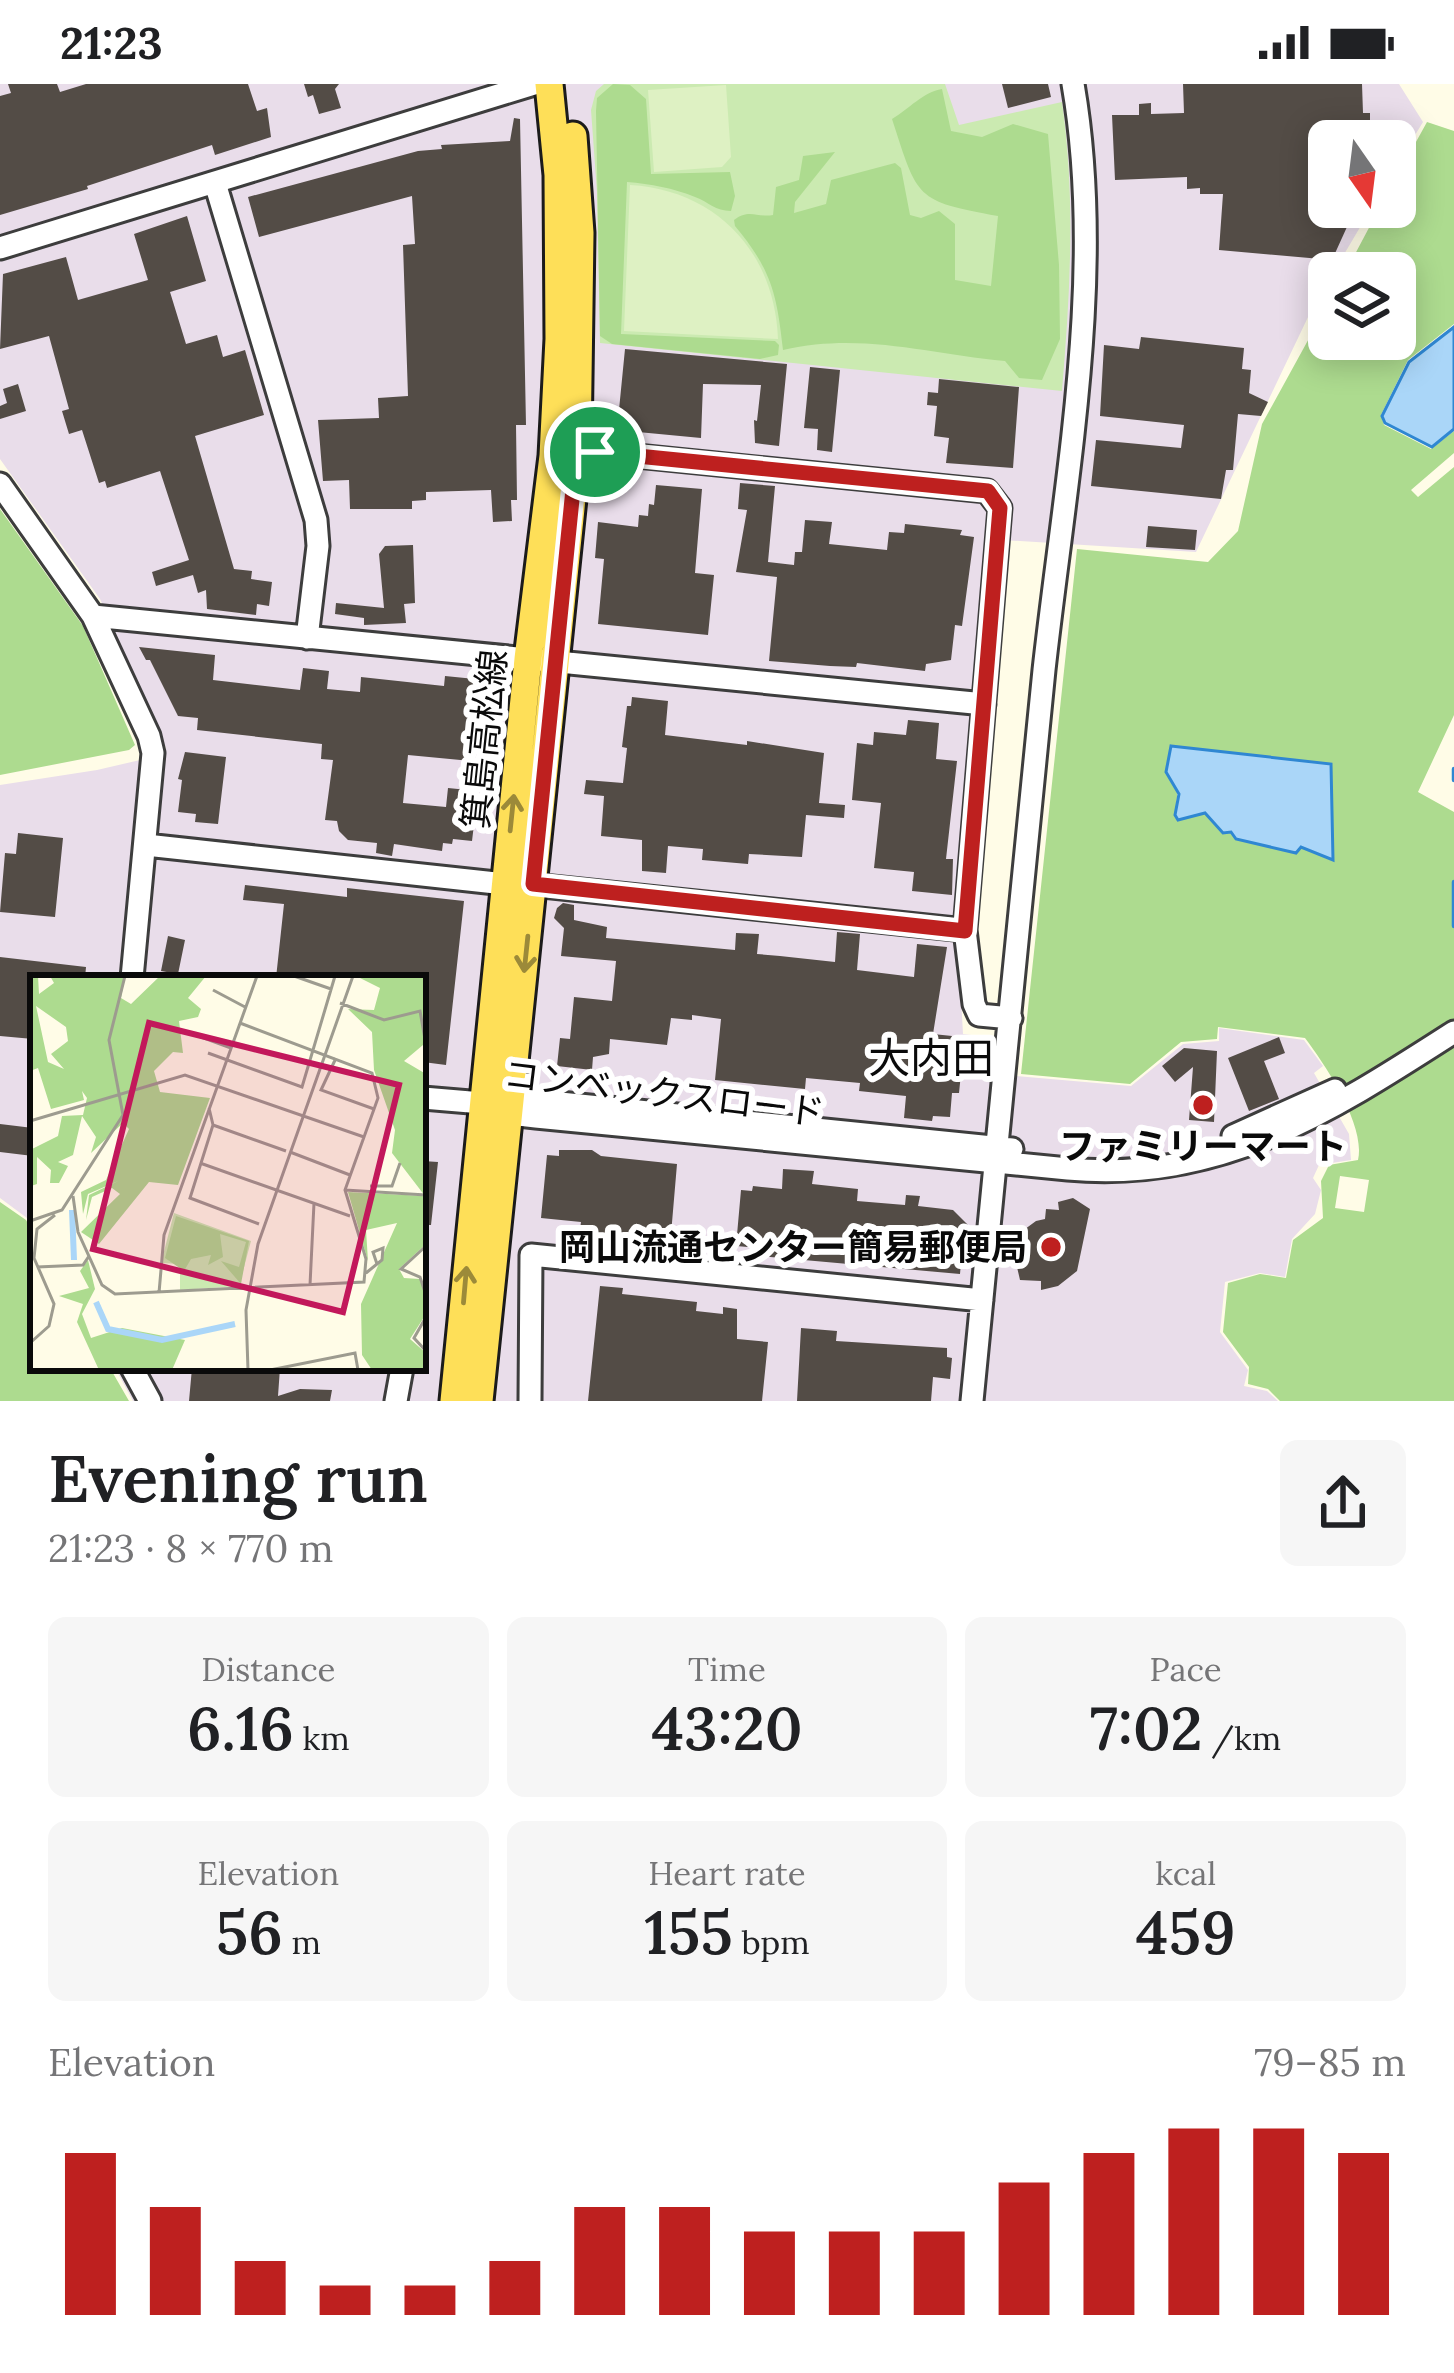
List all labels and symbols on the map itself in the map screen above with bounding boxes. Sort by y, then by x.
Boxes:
north arrow [1308,120,1416,228]
pin [544,401,646,503]
street label: 箕島高松線 [452,647,516,831]
one-way arrow [501,794,524,833]
one-way arrow [514,934,537,973]
inset map [30,975,426,1371]
district label: 大内田 [868,1031,994,1085]
street label: コンベックスロード [501,1050,827,1136]
marker: ファミリーマート [1190,1092,1216,1118]
place label: ファミリーマート [1059,1123,1347,1169]
place label: 岡山流通センター簡易郵便局 [559,1224,1027,1270]
marker: 岡山流通センター簡易郵便局 [1038,1234,1064,1260]
one-way arrow [454,1266,477,1305]

